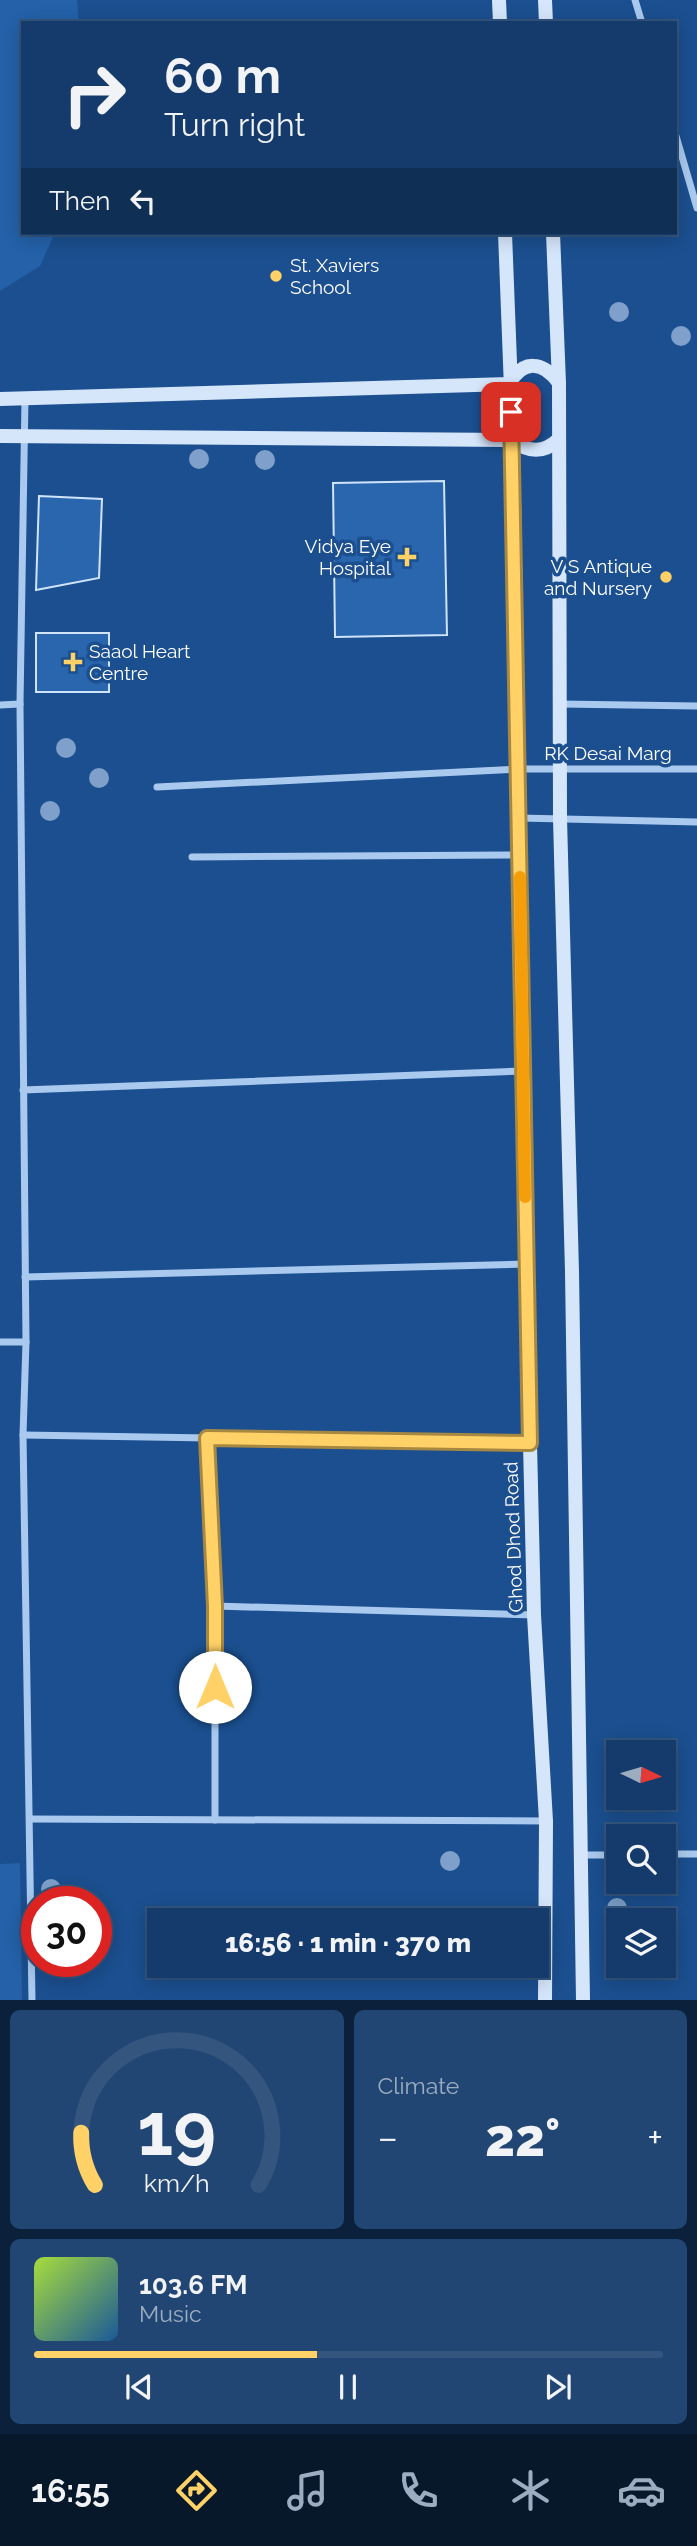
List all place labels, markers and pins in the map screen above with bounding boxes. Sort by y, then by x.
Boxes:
place label: St. Xaviers School [290,254,379,298]
marker: St. Xaviers School [268,268,284,284]
pin [481,382,541,442]
place label: Vidya Eye Hospital [305,535,392,579]
marker: Vidya Eye Hospital [397,547,417,567]
place label: V S Antique and Nursery [544,555,652,599]
marker: V S Antique and Nursery [658,569,674,585]
place label: Saaol Heart Centre [89,640,191,684]
marker: Saaol Heart Centre [63,652,83,672]

